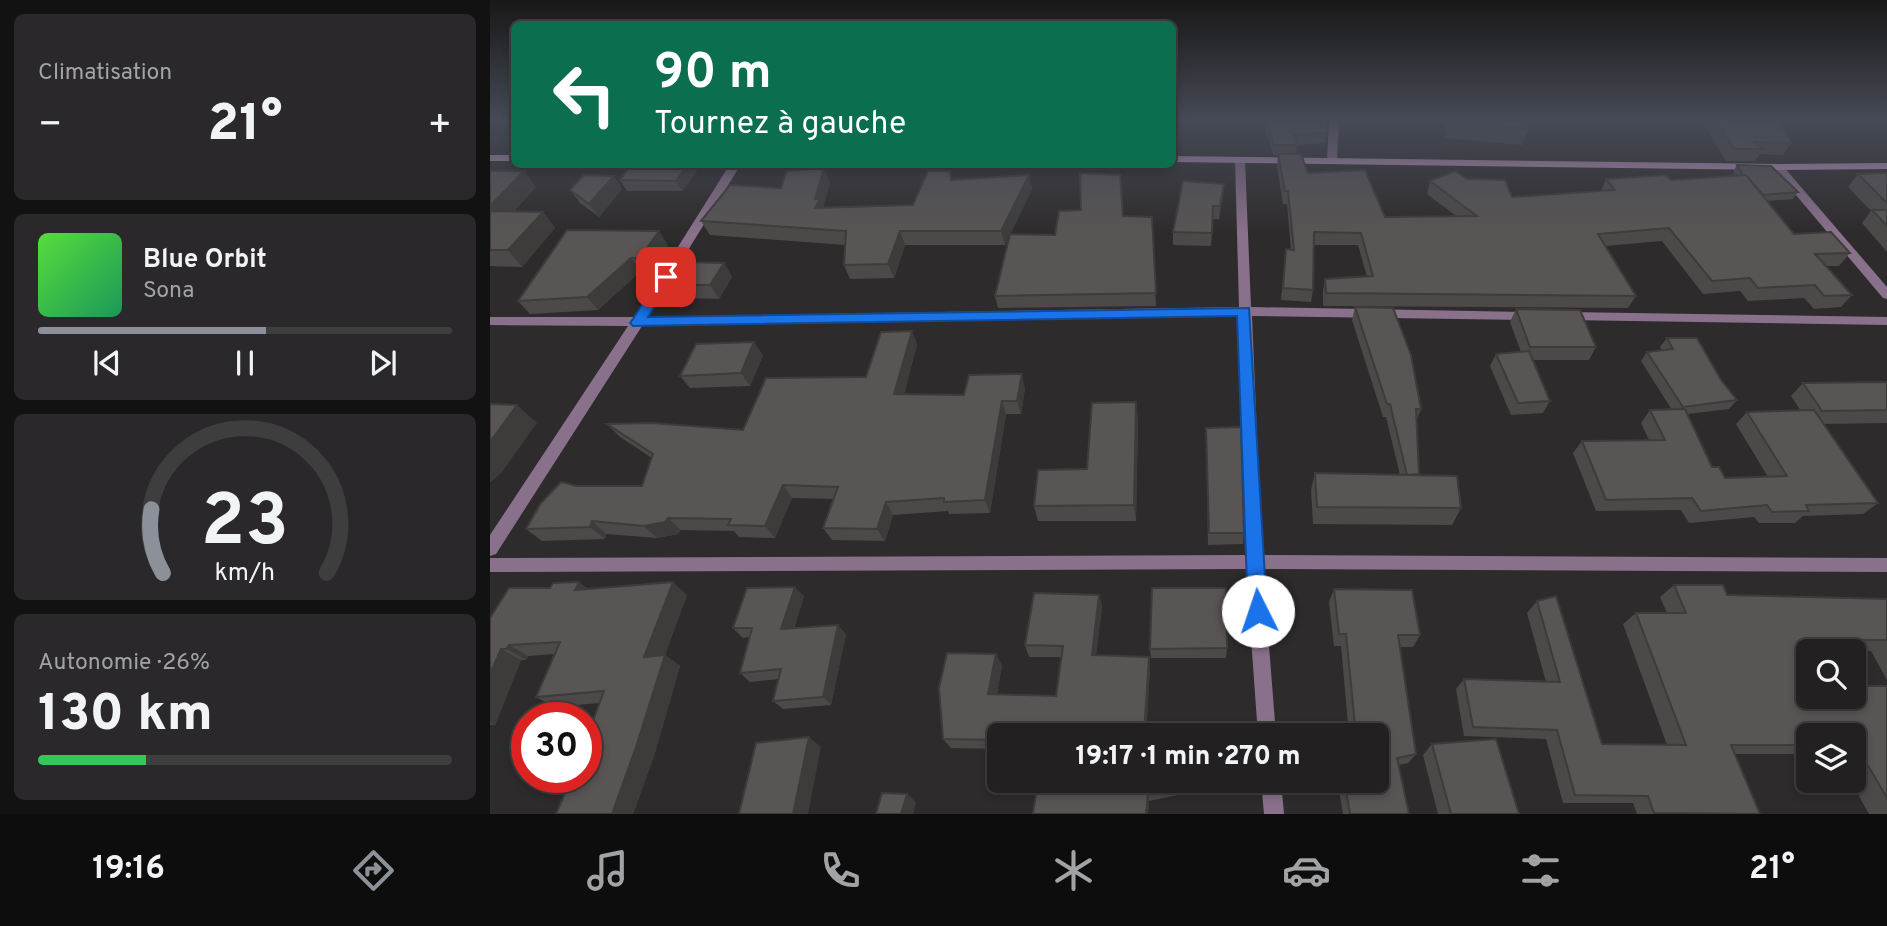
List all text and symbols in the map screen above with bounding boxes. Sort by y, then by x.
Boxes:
text: 90 m [654,44,772,106]
icon: left [539,49,630,140]
text: Climatisation [38,59,172,88]
text: 21° [208,93,282,159]
text: − [38,102,63,151]
text: + [427,102,452,151]
text: Tournez à gauche [654,105,906,145]
text: Blue Orbit [143,244,267,277]
pin [636,247,696,307]
icon: arrive [647,258,685,296]
text: Sona [143,277,194,306]
icon: previous [88,344,126,382]
icon: pause [226,344,264,382]
icon: next [364,344,402,382]
text: 23 [201,479,289,571]
text: km/h [215,558,275,590]
position arrow [1221,574,1295,648]
map controls [1796,639,1866,793]
button: search [1796,639,1866,709]
text: Autonomie · 26% [38,649,210,678]
text: 130 km [38,683,213,749]
speed limit sign: 30 [511,702,602,793]
button: layers [1796,723,1866,793]
text: 19:17 · 1 min · 270 m [1075,741,1301,774]
icon: directions [349,846,398,895]
icon: music [583,846,632,895]
icon: phone [816,846,865,895]
icon: climate [1049,846,1098,895]
icon: car [1282,846,1331,895]
icon: filters [1516,846,1565,895]
text: 19:16 [92,850,165,890]
text: 21° [1749,850,1795,890]

